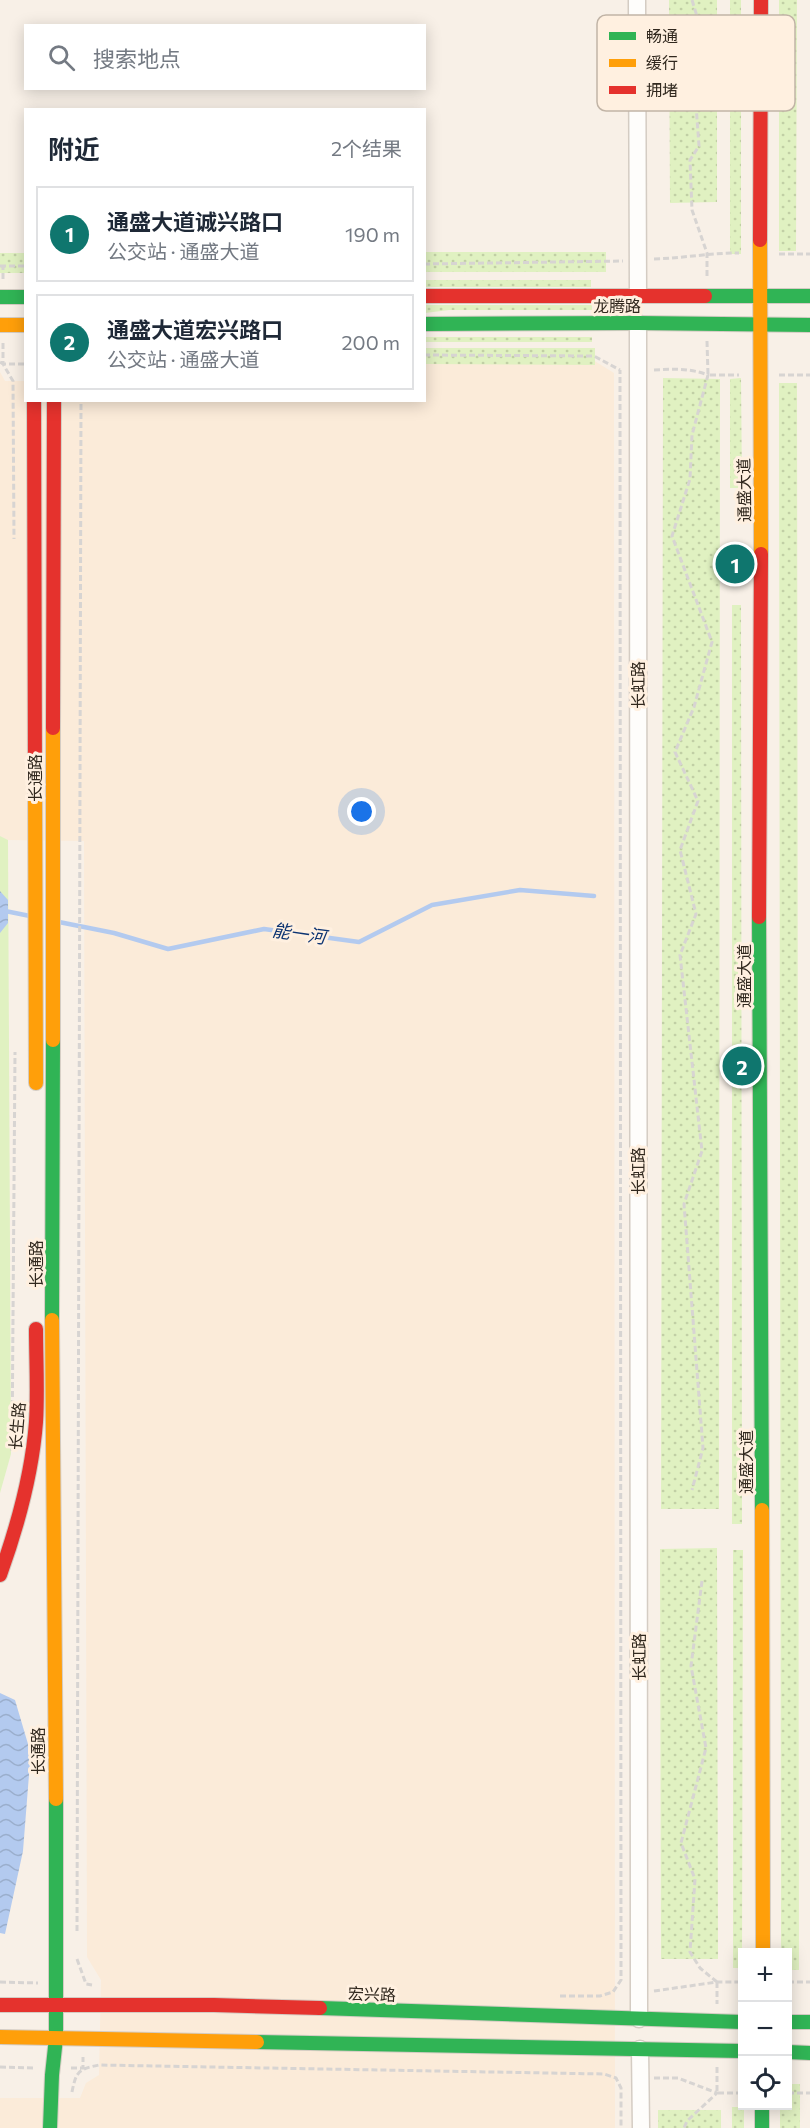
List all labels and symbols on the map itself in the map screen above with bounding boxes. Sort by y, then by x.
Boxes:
legend [597,15,795,111]
text: 畅通 [646,26,678,45]
text: 缓行 [646,53,678,72]
text: 拥堵 [646,80,678,99]
street label: 龙腾路 [593,296,641,315]
street label: 通盛大道 [733,458,754,522]
pin: 1 [716,542,754,586]
street label: 长虹路 [628,661,647,709]
street label: 长通路 [25,754,44,802]
your location [347,797,376,826]
water label: 能一河 [271,918,330,948]
street label: 通盛大道 [734,944,753,1008]
pin: 2 [722,1044,762,1088]
street label: 长虹路 [628,1147,647,1195]
street label: 长通路 [26,1240,45,1288]
street label: 长生路 [5,1401,28,1451]
street label: 通盛大道 [736,1430,755,1494]
street label: 长虹路 [629,1633,648,1681]
street label: 长通路 [28,1727,47,1775]
street label: 宏兴路 [348,1983,396,2004]

